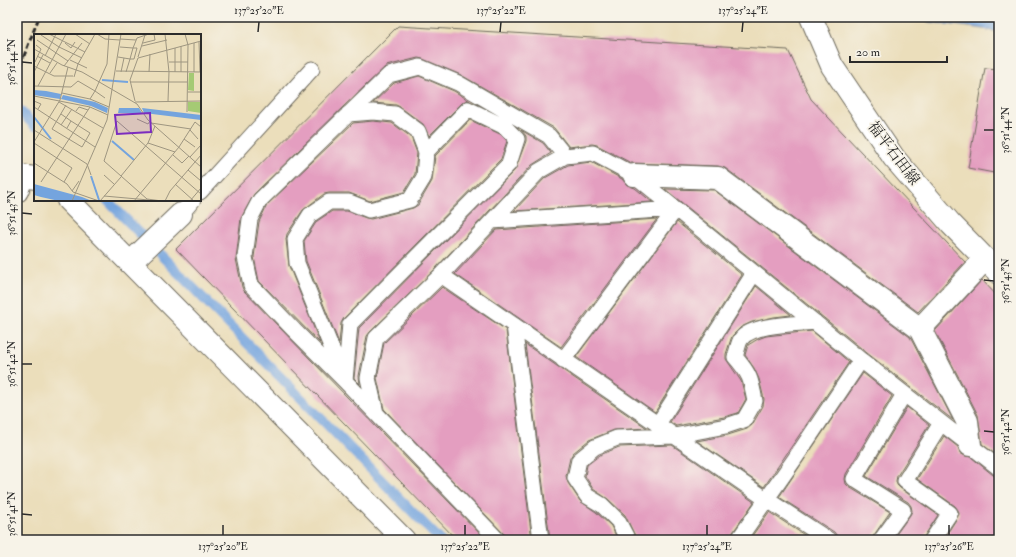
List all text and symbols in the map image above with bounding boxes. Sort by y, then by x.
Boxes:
text: 137°25'20"E [234,5,284,17]
text: 137°25'22"E [476,5,526,17]
text: 137°25'24"E [718,5,768,17]
inset map [34,34,201,201]
text: 36°51'44"N [6,38,18,86]
scale bar [850,38,947,64]
text: 20 m [856,45,881,60]
text: 36°51'44"N [1000,106,1012,154]
street label: 福平石田線 [863,118,924,189]
text: 36°51'43"N [6,190,18,236]
text: 36°51'43"N [1000,258,1012,304]
text: 36°51'42"N [6,341,18,387]
text: 36°51'42"N [1000,409,1012,455]
text: 36°51'41"N [6,491,18,537]
text: 137°25'20"E [198,541,248,553]
text: 137°25'22"E [440,541,490,553]
text: 137°25'24"E [682,541,732,553]
text: 137°25'26"E [924,541,974,553]

